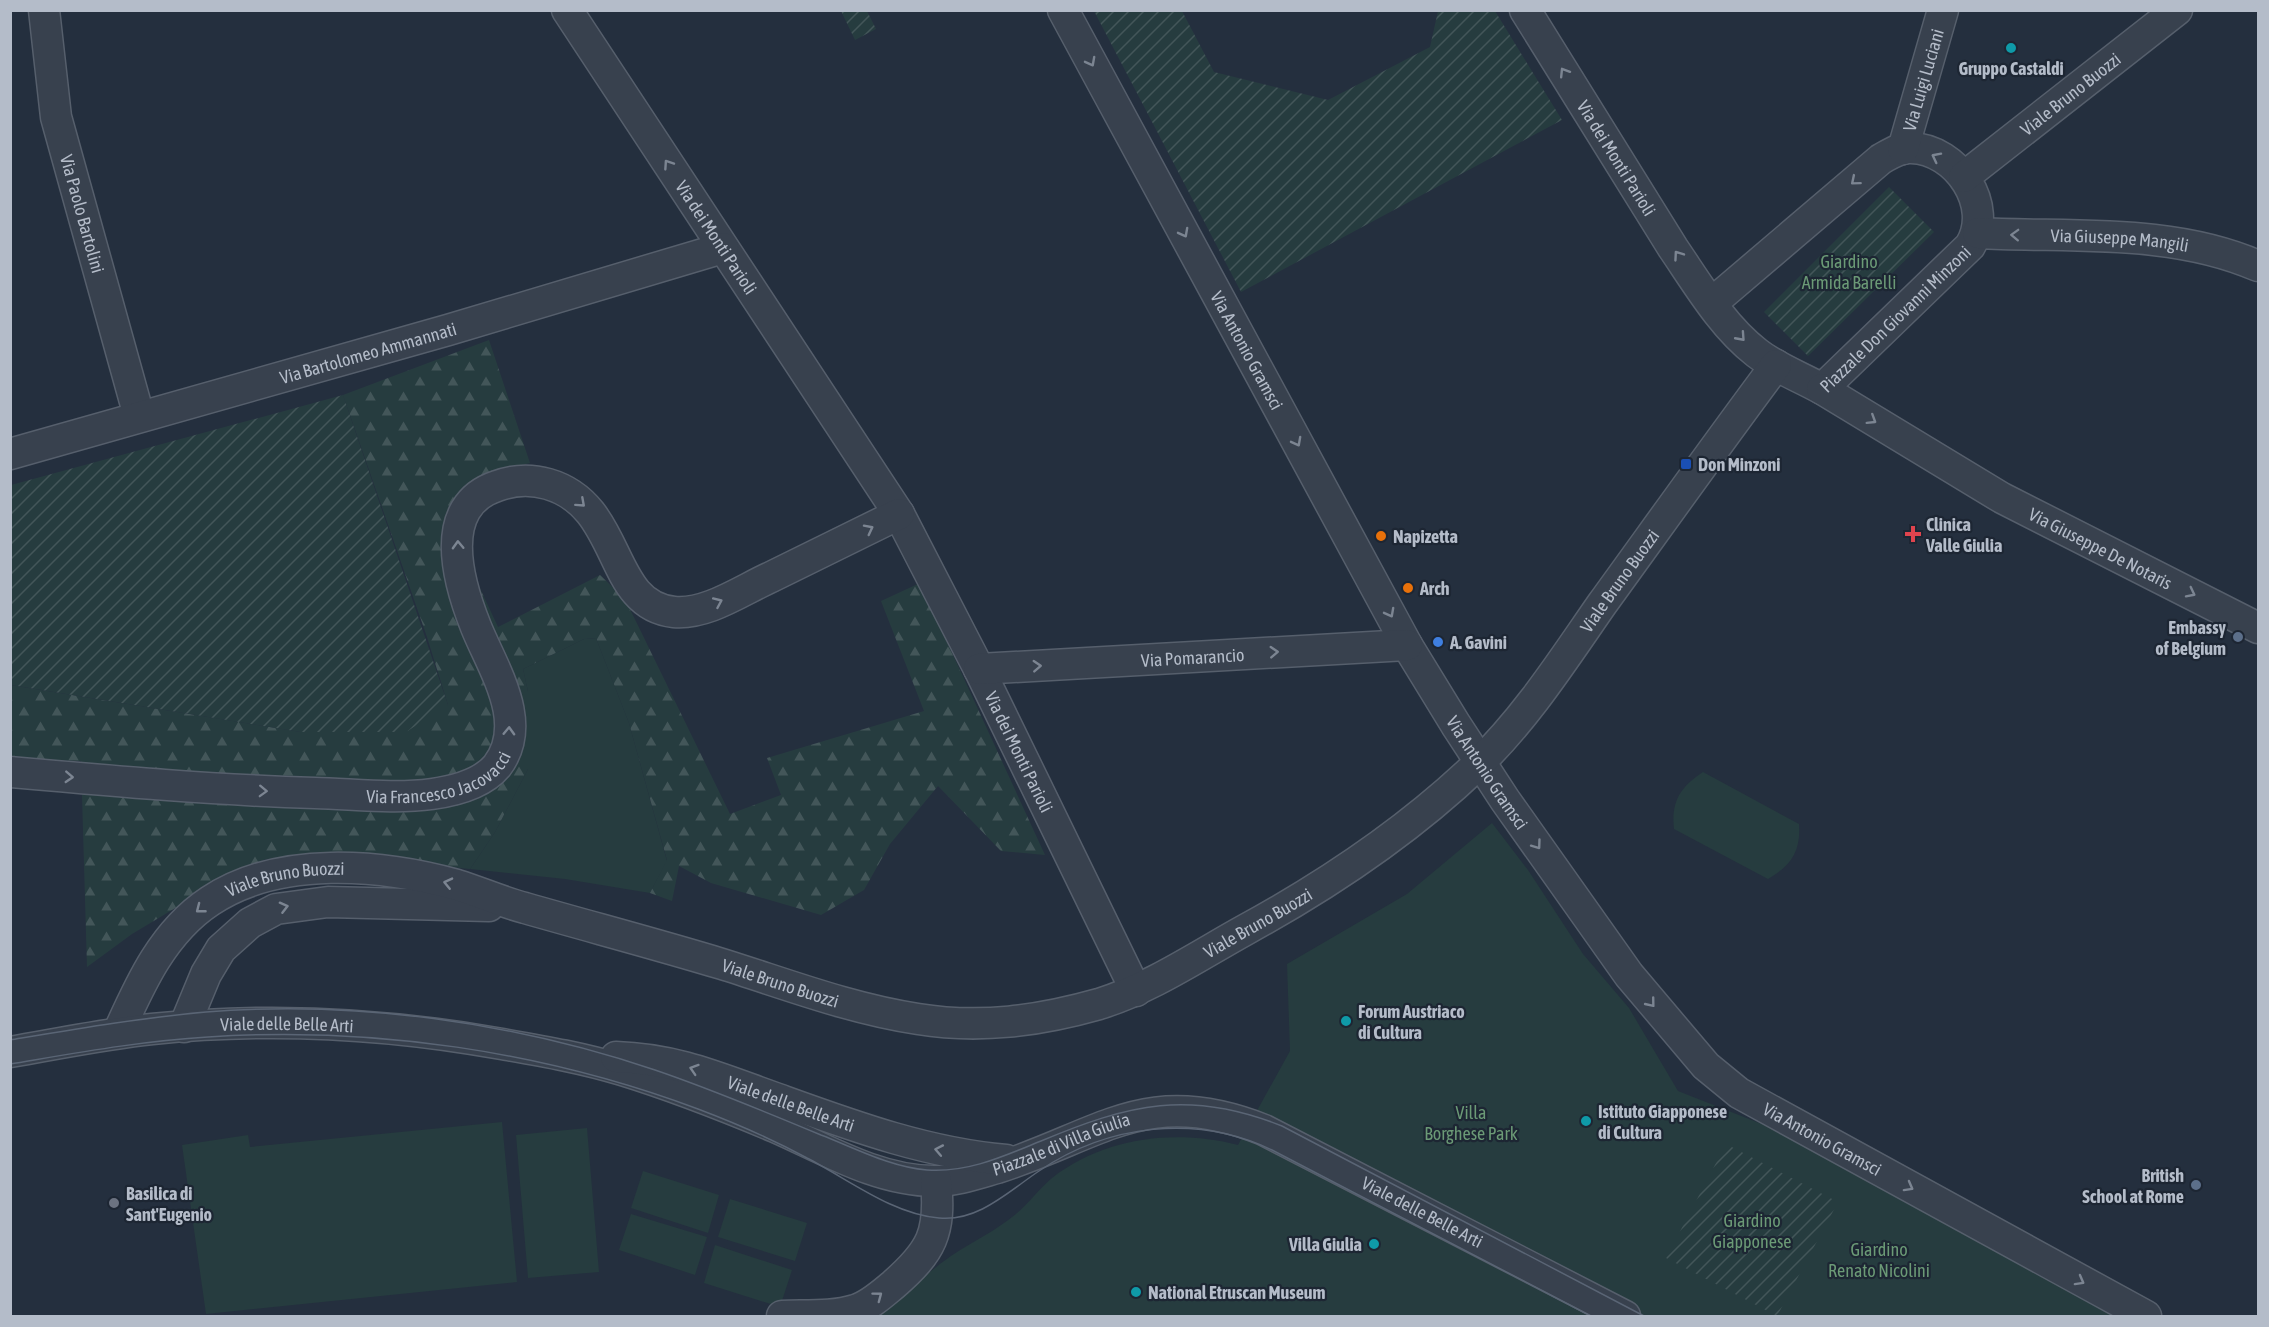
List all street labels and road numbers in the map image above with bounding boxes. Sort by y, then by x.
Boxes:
street label: Via Luigi Luciani [1898,26,1948,134]
street label: Viale Bruno Buozzi [2016,48,2125,139]
street label: Via dei Monti Parioli [1573,96,1661,219]
street label: Via Paolo Bartolini [56,152,109,275]
street label: Via dei Monti Parioli [672,176,762,298]
street label: Via Giuseppe Mangili [2051,224,2191,255]
street label: Piazzale Don Giovanni Minzoni [1815,241,1975,396]
street label: Via Antonio Gramsci [1207,287,1288,413]
street label: Via Bartolomeo Ammannati [277,318,459,388]
street label: Via Giuseppe De Notaris [2026,503,2176,593]
street label: Viale Bruno Buozzi [1575,525,1663,636]
street label: Via Pomarancio [1140,644,1245,670]
street label: Via dei Monti Parioli [981,688,1058,816]
street label: Via Antonio Gramsci [1442,712,1533,833]
street label: Via Francesco Jacovacci [366,748,515,807]
street label: Viale Bruno Buozzi [222,857,345,901]
street label: Viale Bruno Buozzi [1200,883,1316,962]
street label: Viale Bruno Buozzi [720,954,841,1011]
street label: Viale delle Belle Arti [220,1012,354,1036]
street label: Viale delle Belle Arti [725,1071,857,1136]
street label: Via Antonio Gramsci [1760,1098,1885,1180]
street label: Piazzale di Villa Giulia [990,1108,1132,1179]
street label: Viale delle Belle Arti [1358,1172,1487,1252]

